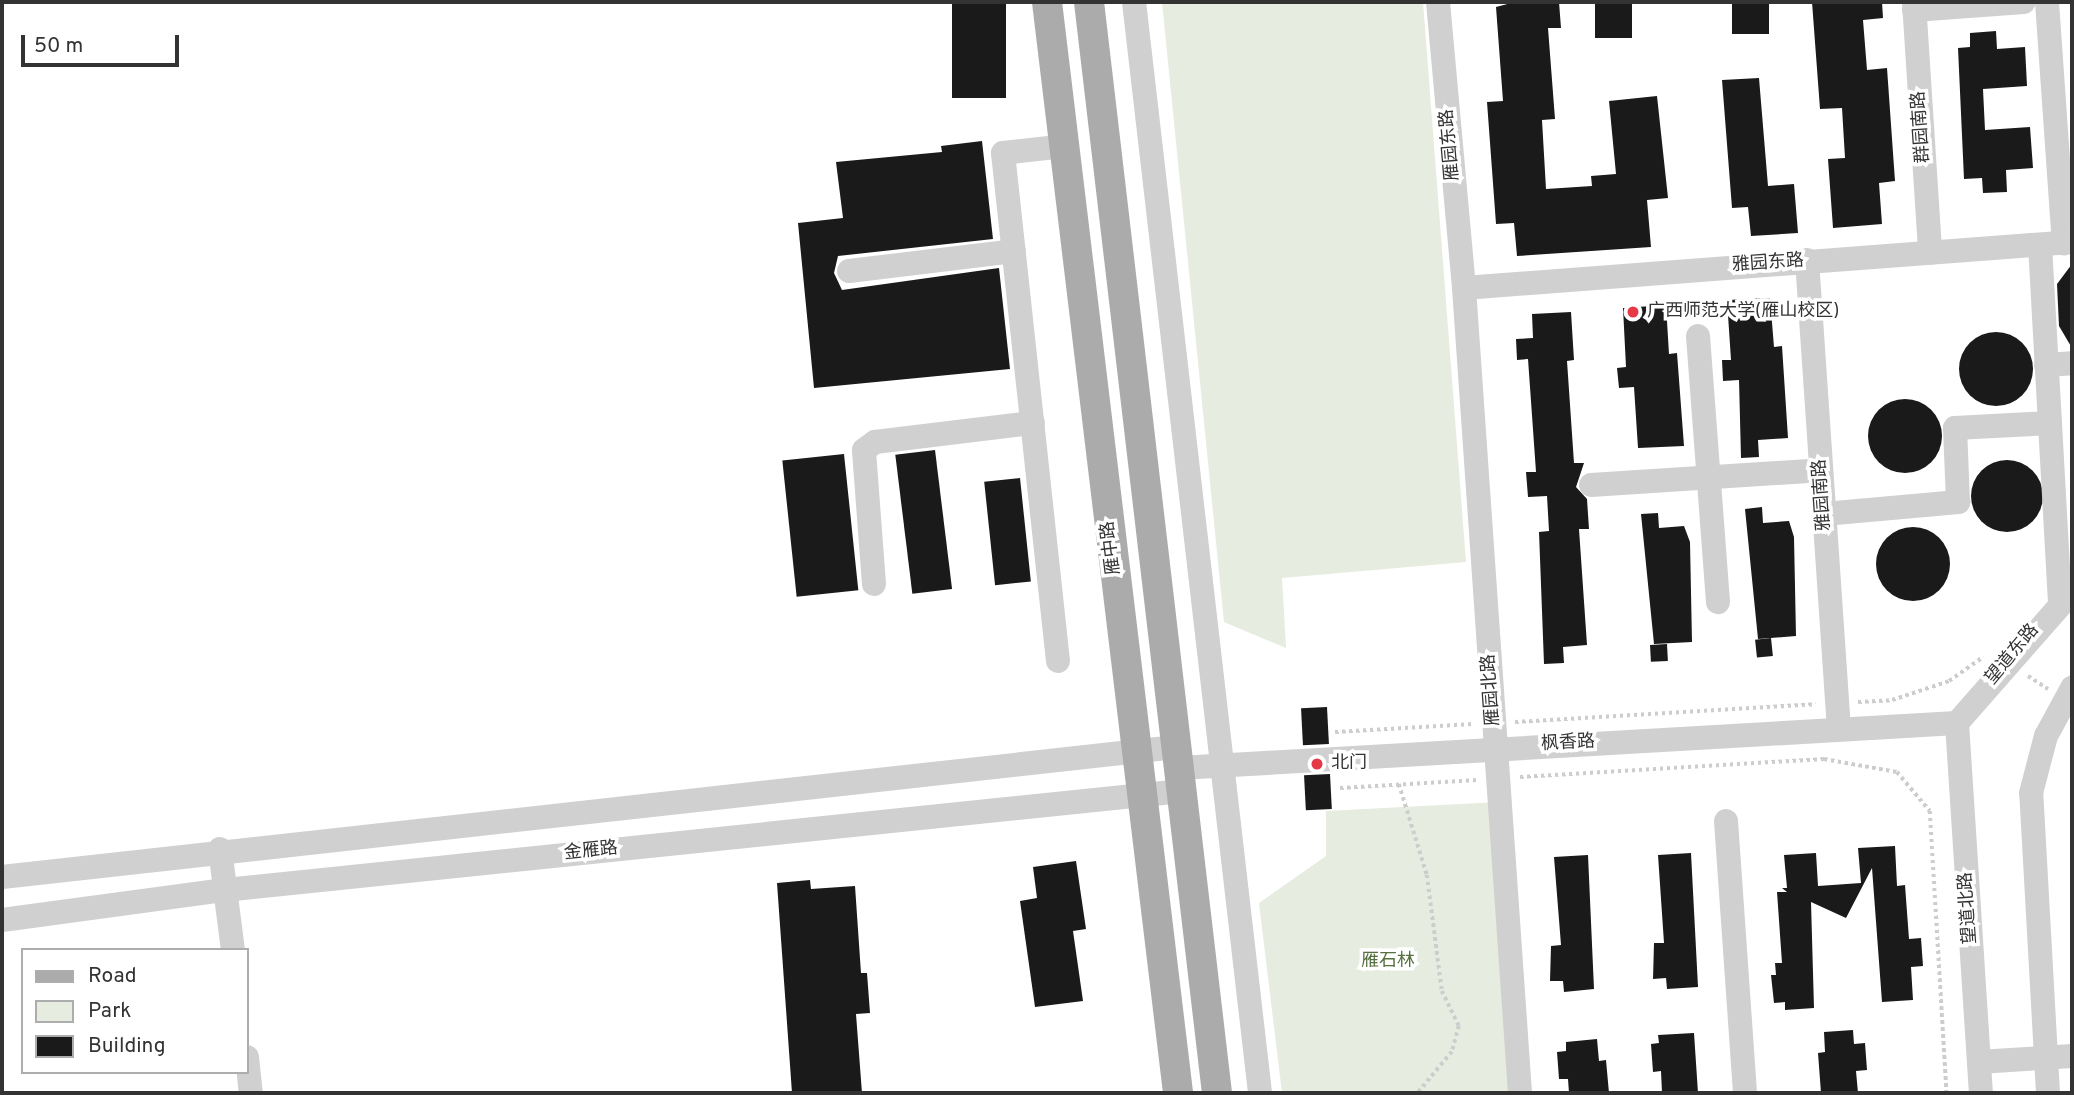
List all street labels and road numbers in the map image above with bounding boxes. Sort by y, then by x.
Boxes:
street label: 群园南路 [1909,90,1935,164]
street label: 雁园东路 [1437,108,1465,182]
street label: 雅园东路 [1731,251,1805,277]
street label: 雅园南路 [1810,458,1836,532]
street label: 雁中路 [1098,520,1126,576]
street label: 望道东路 [1982,620,2044,690]
street label: 雁园北路 [1479,653,1505,727]
street label: 枫香路 [1540,732,1596,756]
street label: 金雁路 [563,838,619,866]
street label: 望道北路 [1956,871,1982,945]

